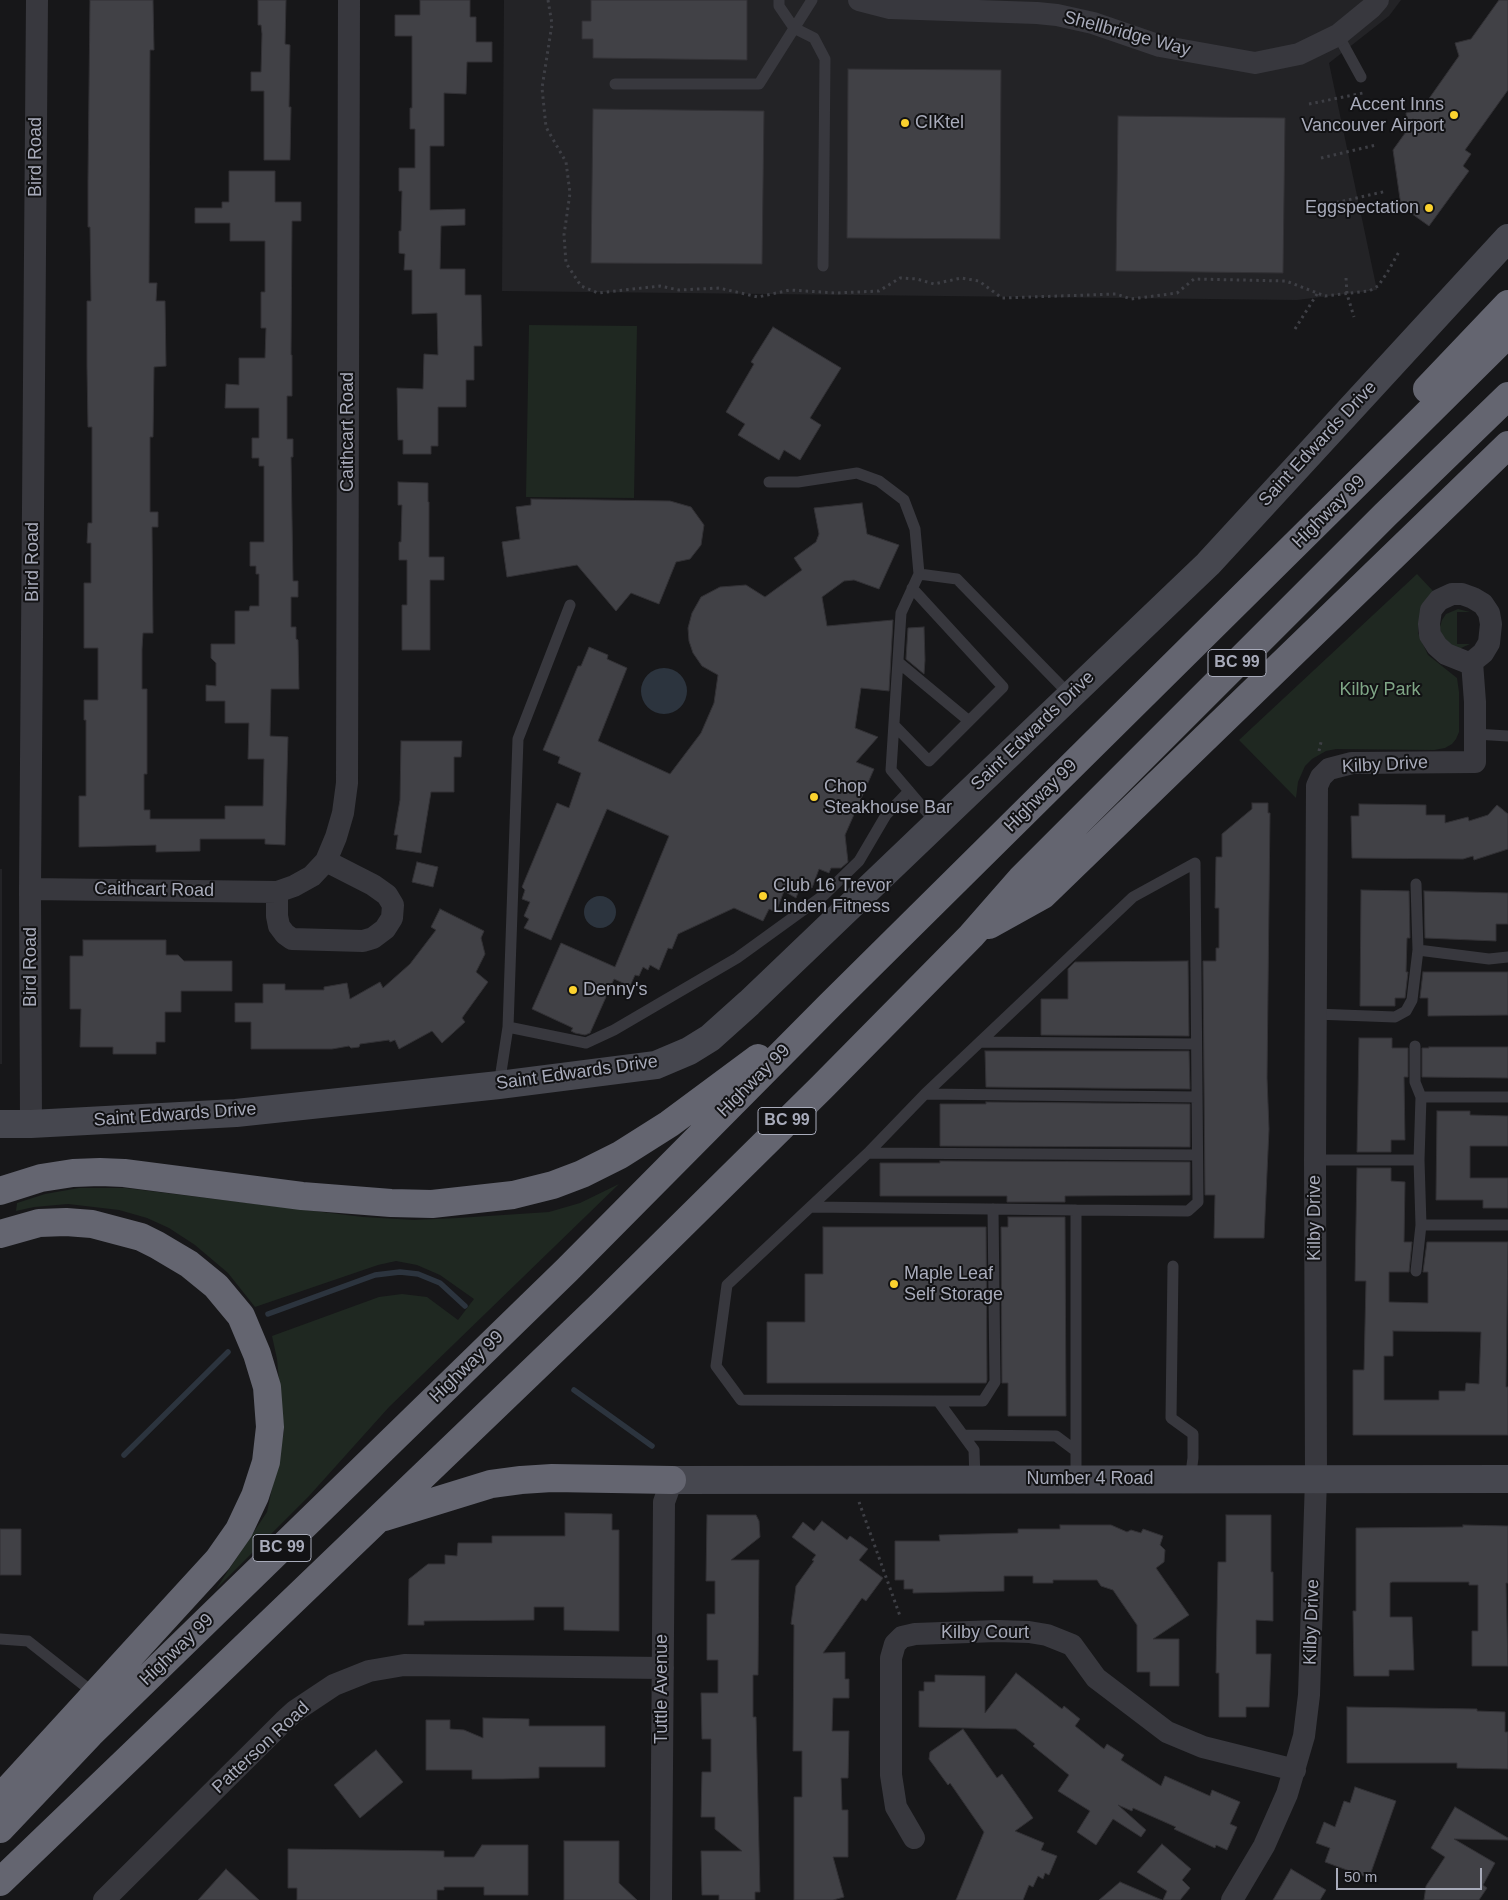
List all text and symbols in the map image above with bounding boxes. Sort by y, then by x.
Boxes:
street label: Shellbridge Way [1061,7,1193,61]
place label: Accent Inns Vancouver Airport [1301,94,1444,136]
marker: Accent Inns Vancouver Airport [1448,109,1460,121]
place label: CIKtel [915,112,964,134]
street label: Bird Road [25,117,47,197]
marker: CIKtel [899,117,911,129]
place label: Eggspectation [1305,197,1419,219]
marker: Eggspectation [1423,202,1435,214]
street label: Caithcart Road [337,372,359,492]
street label: Saint Edwards Drive [1254,377,1382,511]
street label: Highway 99 [1288,471,1370,553]
street label: Bird Road [22,522,44,602]
road number: BC 99 [1208,650,1266,676]
street label: Saint Edwards Drive [967,667,1099,795]
park label: Kilby Park [1339,679,1421,701]
street label: Kilby Drive [1341,752,1429,778]
street label: Highway 99 [1000,755,1082,837]
place label: Chop Steakhouse Bar [824,776,952,819]
marker: Chop Steakhouse Bar [808,791,820,803]
place label: Club 16 Trevor Linden Fitness [773,875,891,918]
street label: Caithcart Road [94,878,214,902]
marker: Club 16 Trevor Linden Fitness [757,890,769,902]
street label: Bird Road [20,927,42,1007]
place label: Denny's [583,979,647,1001]
marker: Denny's [567,984,579,996]
street label: Highway 99 [713,1040,795,1122]
street label: Saint Edwards Drive [495,1051,659,1095]
street label: Saint Edwards Drive [93,1099,257,1131]
road number: BC 99 [758,1108,816,1134]
street label: Kilby Drive [1304,1175,1326,1261]
place label: Maple Leaf Self Storage [904,1263,1003,1306]
marker: Maple Leaf Self Storage [888,1278,900,1290]
street label: Highway 99 [426,1327,508,1407]
street label: Number 4 Road [1026,1468,1154,1490]
road number: BC 99 [253,1535,311,1562]
street label: Kilby Drive [1300,1579,1324,1665]
street label: Highway 99 [136,1610,218,1690]
street label: Kilby Court [941,1622,1029,1644]
street label: Tuttle Avenue [651,1634,673,1744]
street label: Patterson Road [208,1697,314,1799]
scale bar [1338,1858,1484,1890]
text: 50 m [1344,1868,1377,1885]

